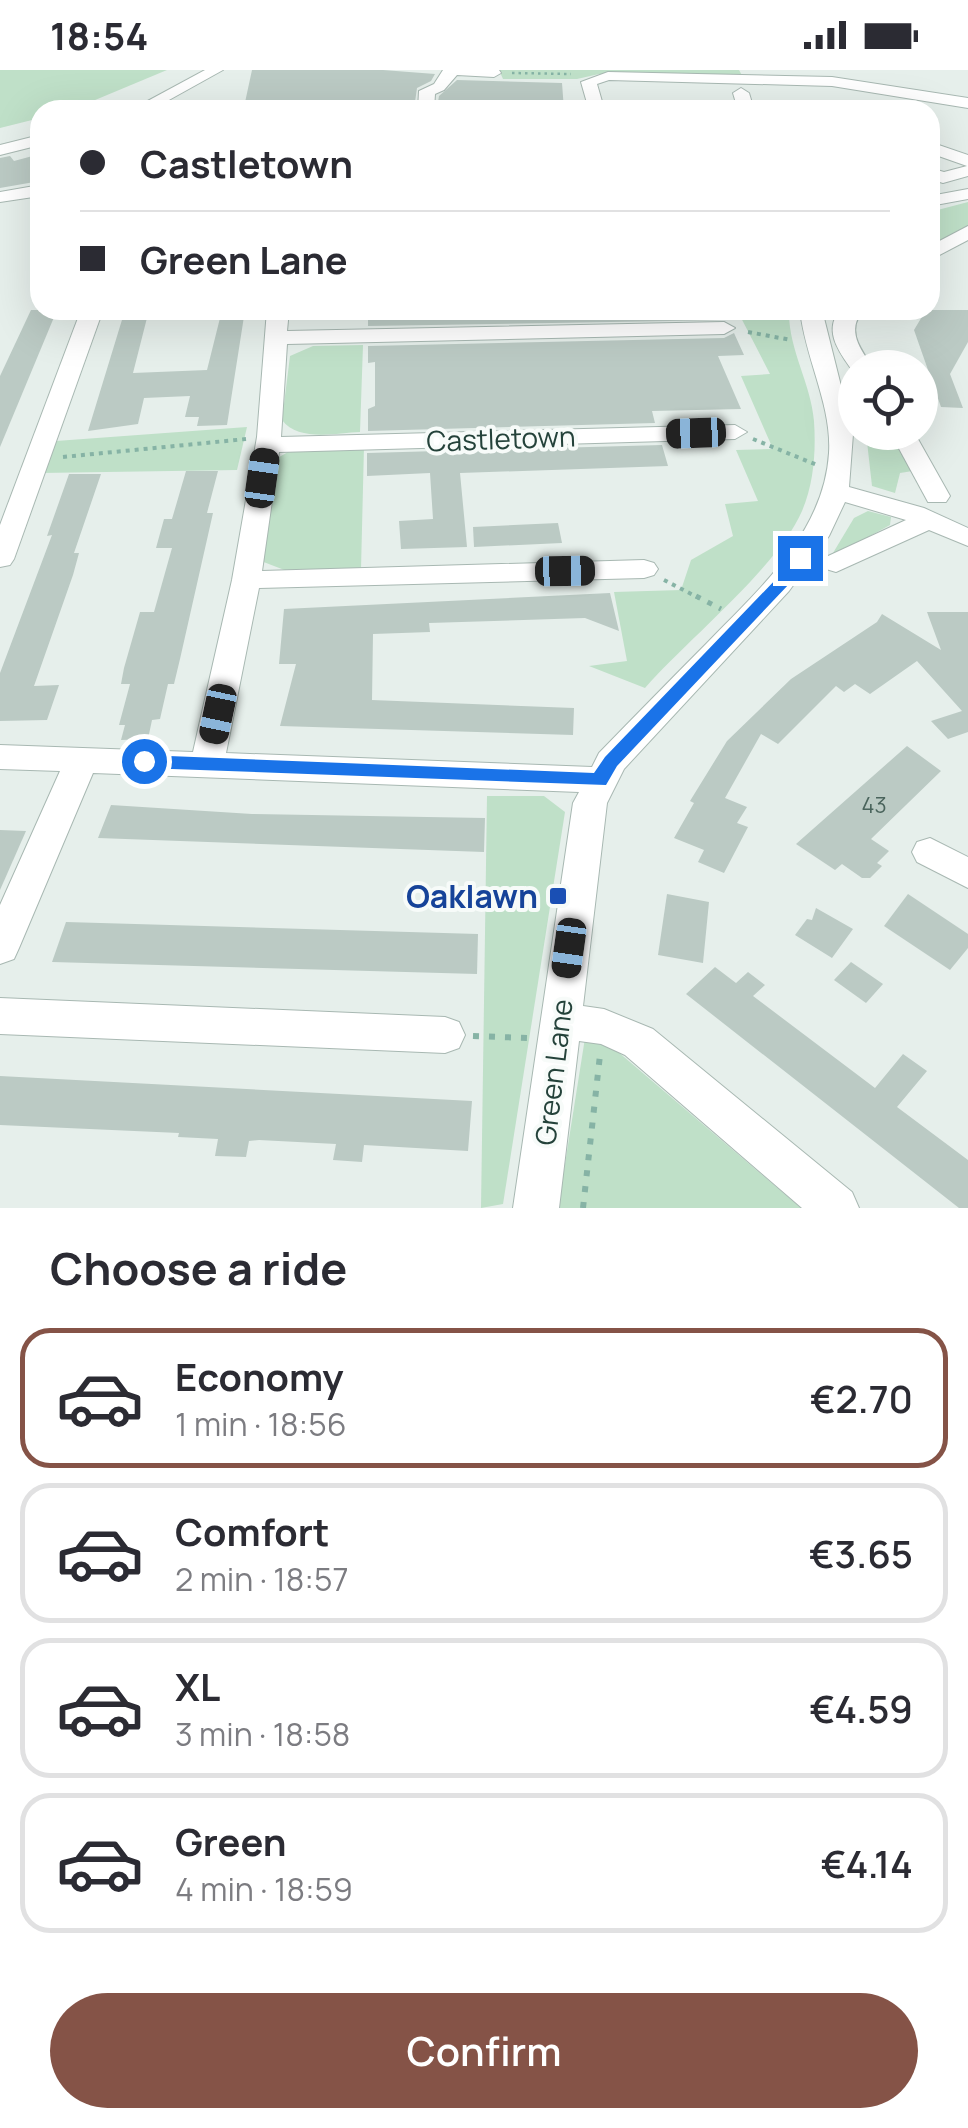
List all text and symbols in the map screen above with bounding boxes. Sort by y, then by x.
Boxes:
text: 18:54 [50,9,148,61]
text: Castletown [140,137,353,189]
text: Green Lane [140,233,348,285]
map controls [838,350,938,450]
button: locate [838,350,938,450]
street label: Castletown [426,416,576,460]
car [665,417,727,449]
car [243,446,281,510]
route end [778,536,823,581]
car [535,555,595,587]
car [197,682,239,746]
route start [122,739,167,784]
house number: 43 [861,790,887,820]
place label: Oaklawn [406,874,538,918]
marker: Oaklawn [547,885,569,907]
car [550,916,588,980]
street label: Green Lane [525,997,581,1147]
text: Choose a ride [50,1237,347,1299]
text: Economy [175,1350,344,1402]
icon: car [55,1353,145,1443]
text: €2.70 [810,1372,913,1424]
text: 1 min · 18:56 [175,1402,347,1446]
text: Comfort [175,1505,329,1557]
icon: car [55,1508,145,1598]
text: €3.65 [809,1527,913,1579]
text: 2 min · 18:57 [175,1557,348,1601]
text: XL [175,1660,220,1712]
icon: car [55,1663,145,1753]
text: €4.59 [809,1682,913,1734]
text: 3 min · 18:58 [175,1712,350,1756]
text: Green [175,1815,287,1867]
icon: car [55,1818,145,1908]
text: €4.14 [821,1837,913,1889]
text: 4 min · 18:59 [175,1867,353,1911]
button: Confirm [50,1993,918,2108]

